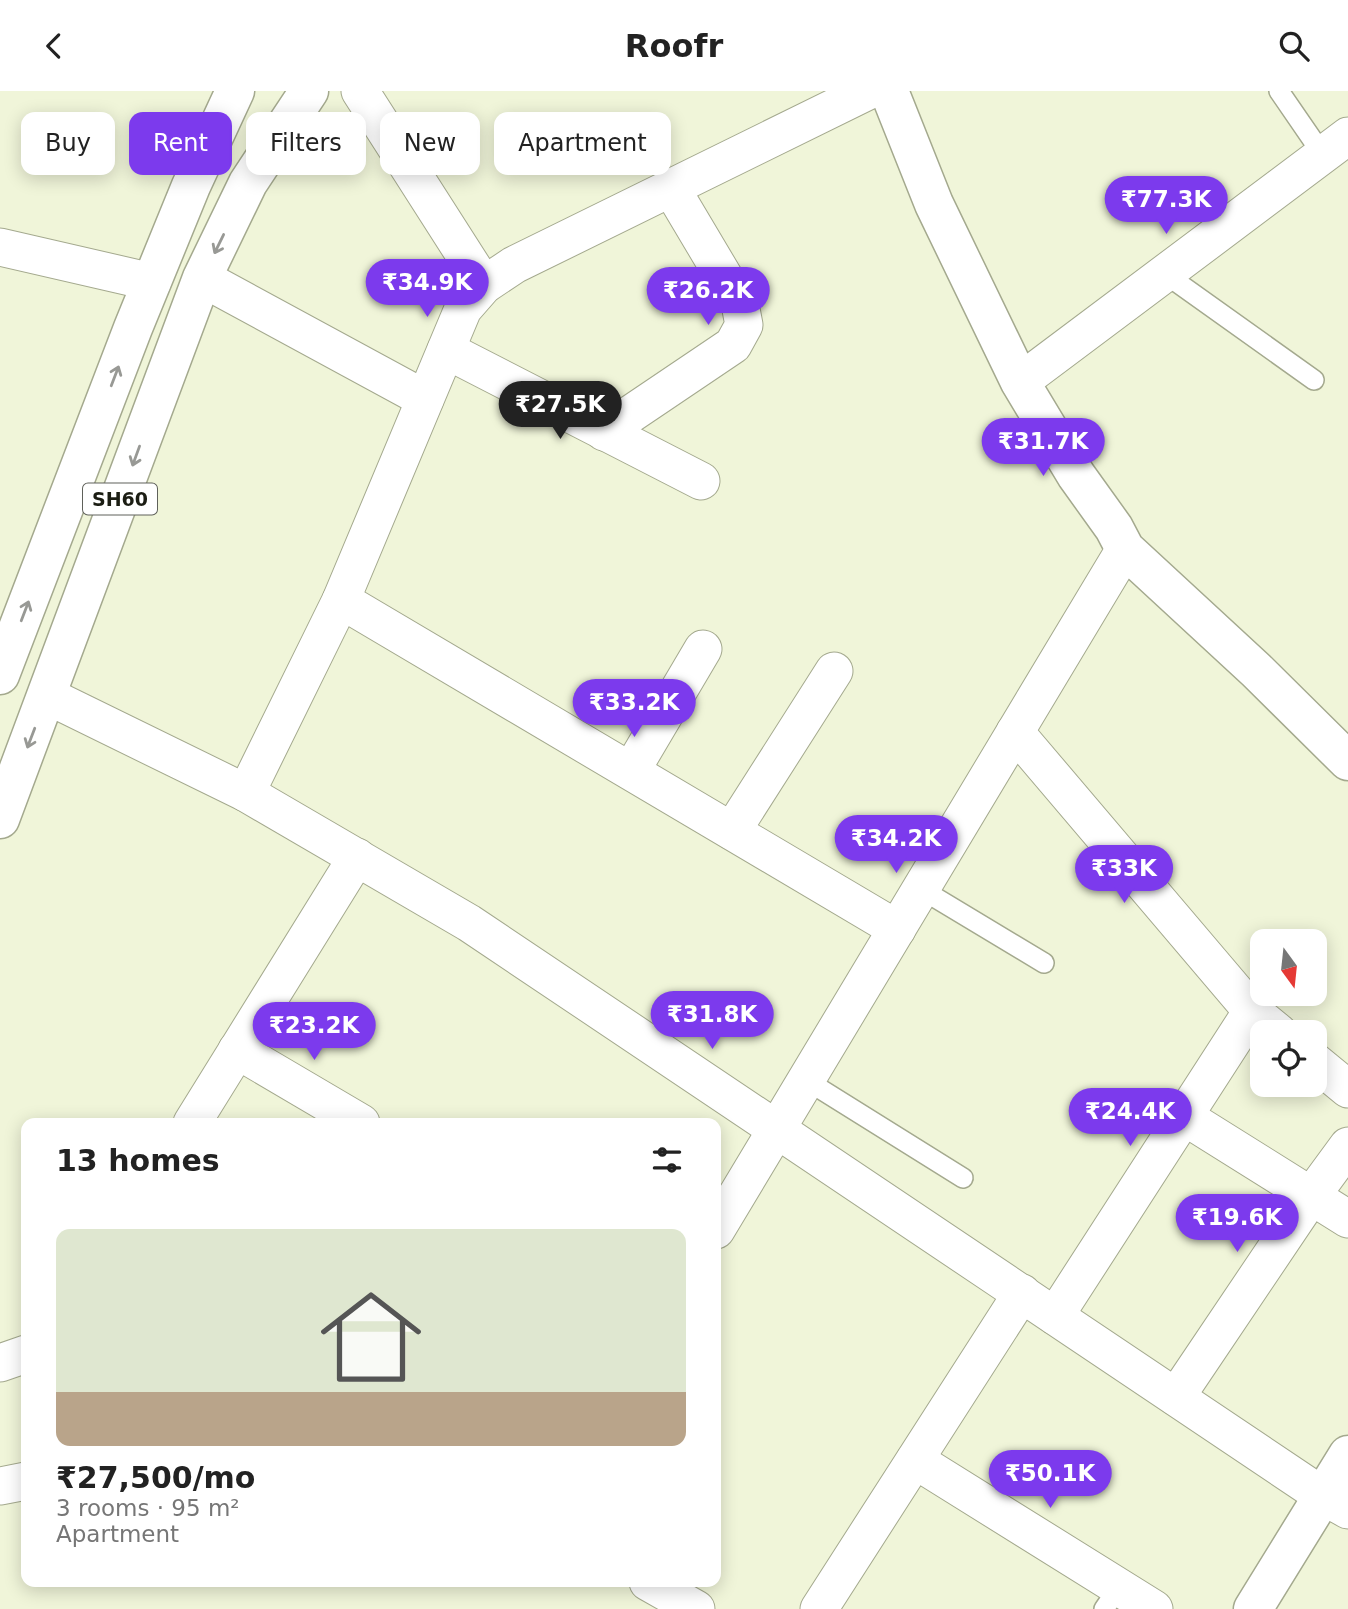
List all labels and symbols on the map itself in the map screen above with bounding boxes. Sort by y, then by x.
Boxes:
pin: ₹77.3K [1109,177,1223,236]
one-way arrow [211,233,225,254]
pin: ₹34.9K [370,259,484,319]
pin: ₹26.2K [651,267,765,327]
one-way arrow [109,366,122,387]
pin: ₹27.5K [503,381,617,441]
pin: ₹31.7K [986,419,1100,478]
one-way arrow [129,445,142,467]
road number: SH60 [83,483,157,515]
one-way arrow [19,601,32,623]
pin: ₹33.2K [577,679,691,739]
one-way arrow [24,727,37,749]
pin: ₹34.2K [839,815,953,875]
pin: ₹33K [1083,845,1165,905]
north arrow [1250,929,1326,1006]
pin: ₹31.8K [655,991,769,1051]
pin: ₹23.2K [257,1003,371,1062]
pin: ₹24.4K [1073,1089,1187,1148]
pin: ₹19.6K [1180,1195,1294,1254]
pin: ₹50.1K [993,1451,1107,1510]

